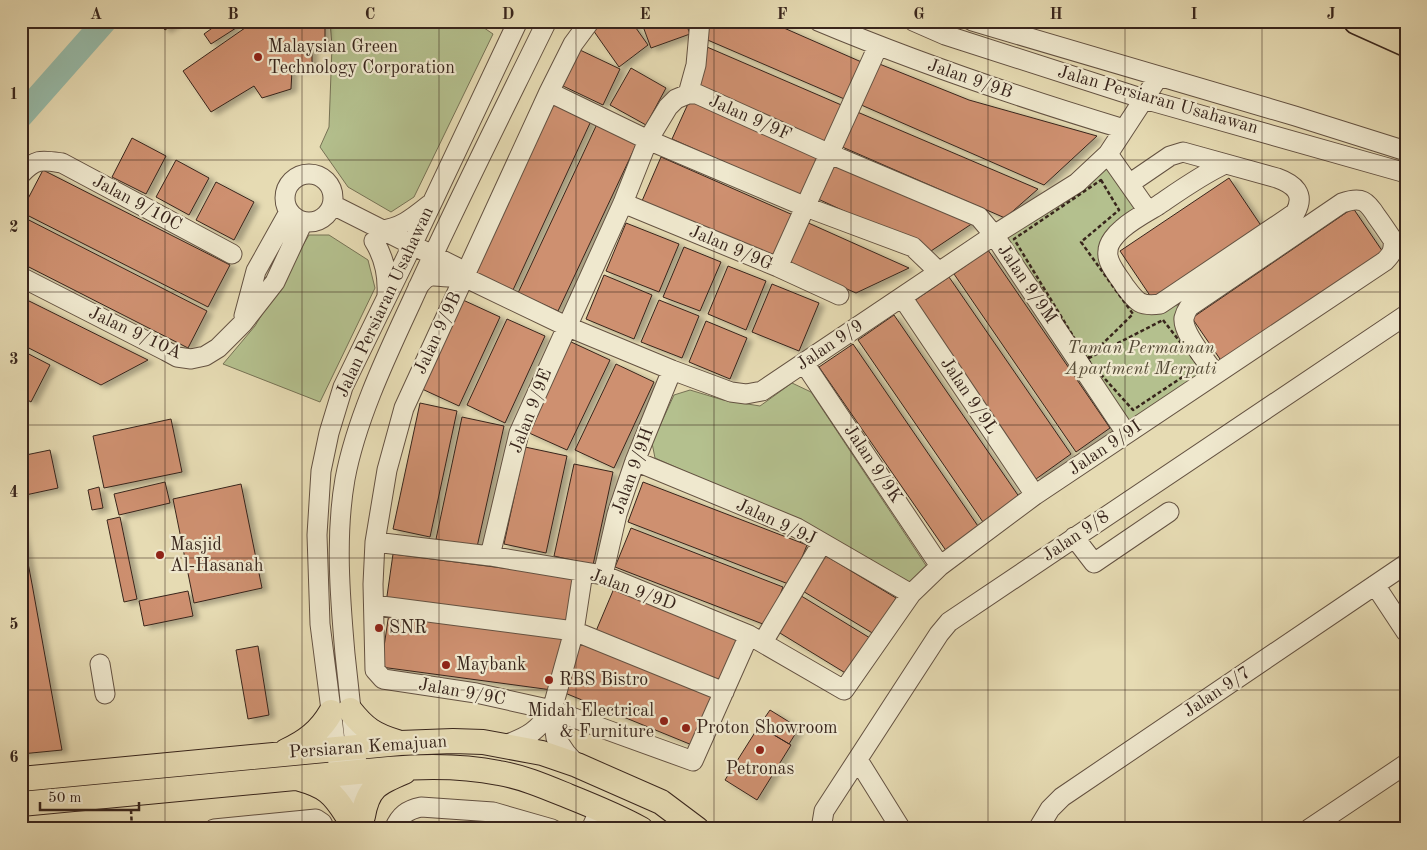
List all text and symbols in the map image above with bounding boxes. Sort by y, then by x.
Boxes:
text: A [90,7,102,23]
text: B [227,7,239,23]
text: C [365,7,375,23]
text: D [502,7,514,23]
text: E [639,7,651,23]
text: F [777,7,788,23]
text: G [913,7,925,23]
text: H [1049,7,1063,23]
text: I [1190,7,1198,23]
text: J [1327,7,1336,23]
place label: Malaysian Green Technology Corporation [268,38,455,77]
marker: Malaysian Green Technology Corporation [252,51,264,63]
street label: Jalan 9/9B [925,56,1015,102]
street label: Jalan Persiaran Usahawan [1056,63,1261,137]
text: 1 [9,87,19,103]
street label: Jalan 9/9F [706,92,794,144]
street label: Jalan 9/10C [89,172,185,234]
street label: Jalan Persiaran Usahawan [333,204,437,400]
text: 2 [9,220,19,236]
street label: Jalan 9/9G [686,222,776,274]
street label: Jalan 9/9M [994,241,1060,327]
street label: Jalan 9/9B [411,289,465,377]
street label: Jalan 9/10A [86,304,184,362]
street label: Jalan 9/9 [793,316,867,374]
park label: Taman Permainan Apartment Merpati [1064,339,1217,378]
text: 3 [9,352,19,368]
street label: Jalan 9/9L [937,354,1001,438]
street label: Jalan 9/9E [507,366,555,456]
street label: Jalan 9/9I [1065,417,1145,479]
street label: Jalan 9/9K [840,422,906,506]
street label: Jalan 9/9H [609,425,657,517]
text: 4 [9,485,19,501]
street label: Jalan 9/9J [733,496,819,548]
street label: Jalan 9/8 [1039,507,1113,565]
place label: Masjid Al-Hasanah [170,536,264,575]
marker: Masjid Al-Hasanah [154,549,166,561]
street label: Jalan 9/9D [588,566,678,614]
text: 5 [9,617,19,633]
place label: SNR [389,619,427,637]
marker: SNR [373,622,385,634]
place label: Maybank [456,656,526,674]
marker: Maybank [440,659,452,671]
street label: Jalan 9/7 [1180,663,1254,721]
place label: RBS Bistro [559,671,648,689]
marker: RBS Bistro [543,674,555,686]
street label: Jalan 9/9C [417,675,507,709]
place label: Midah Electrical & Furniture [527,702,654,741]
marker: Midah Electrical & Furniture [658,715,670,727]
place label: Proton Showroom [696,719,838,737]
marker: Proton Showroom [680,722,692,734]
street label: Persiaran Kemajuan [288,732,448,762]
marker: Petronas [754,744,766,756]
text: 6 [9,750,19,766]
place label: Petronas [726,760,794,778]
scale bar [40,780,139,812]
text: 50 m [48,791,82,806]

